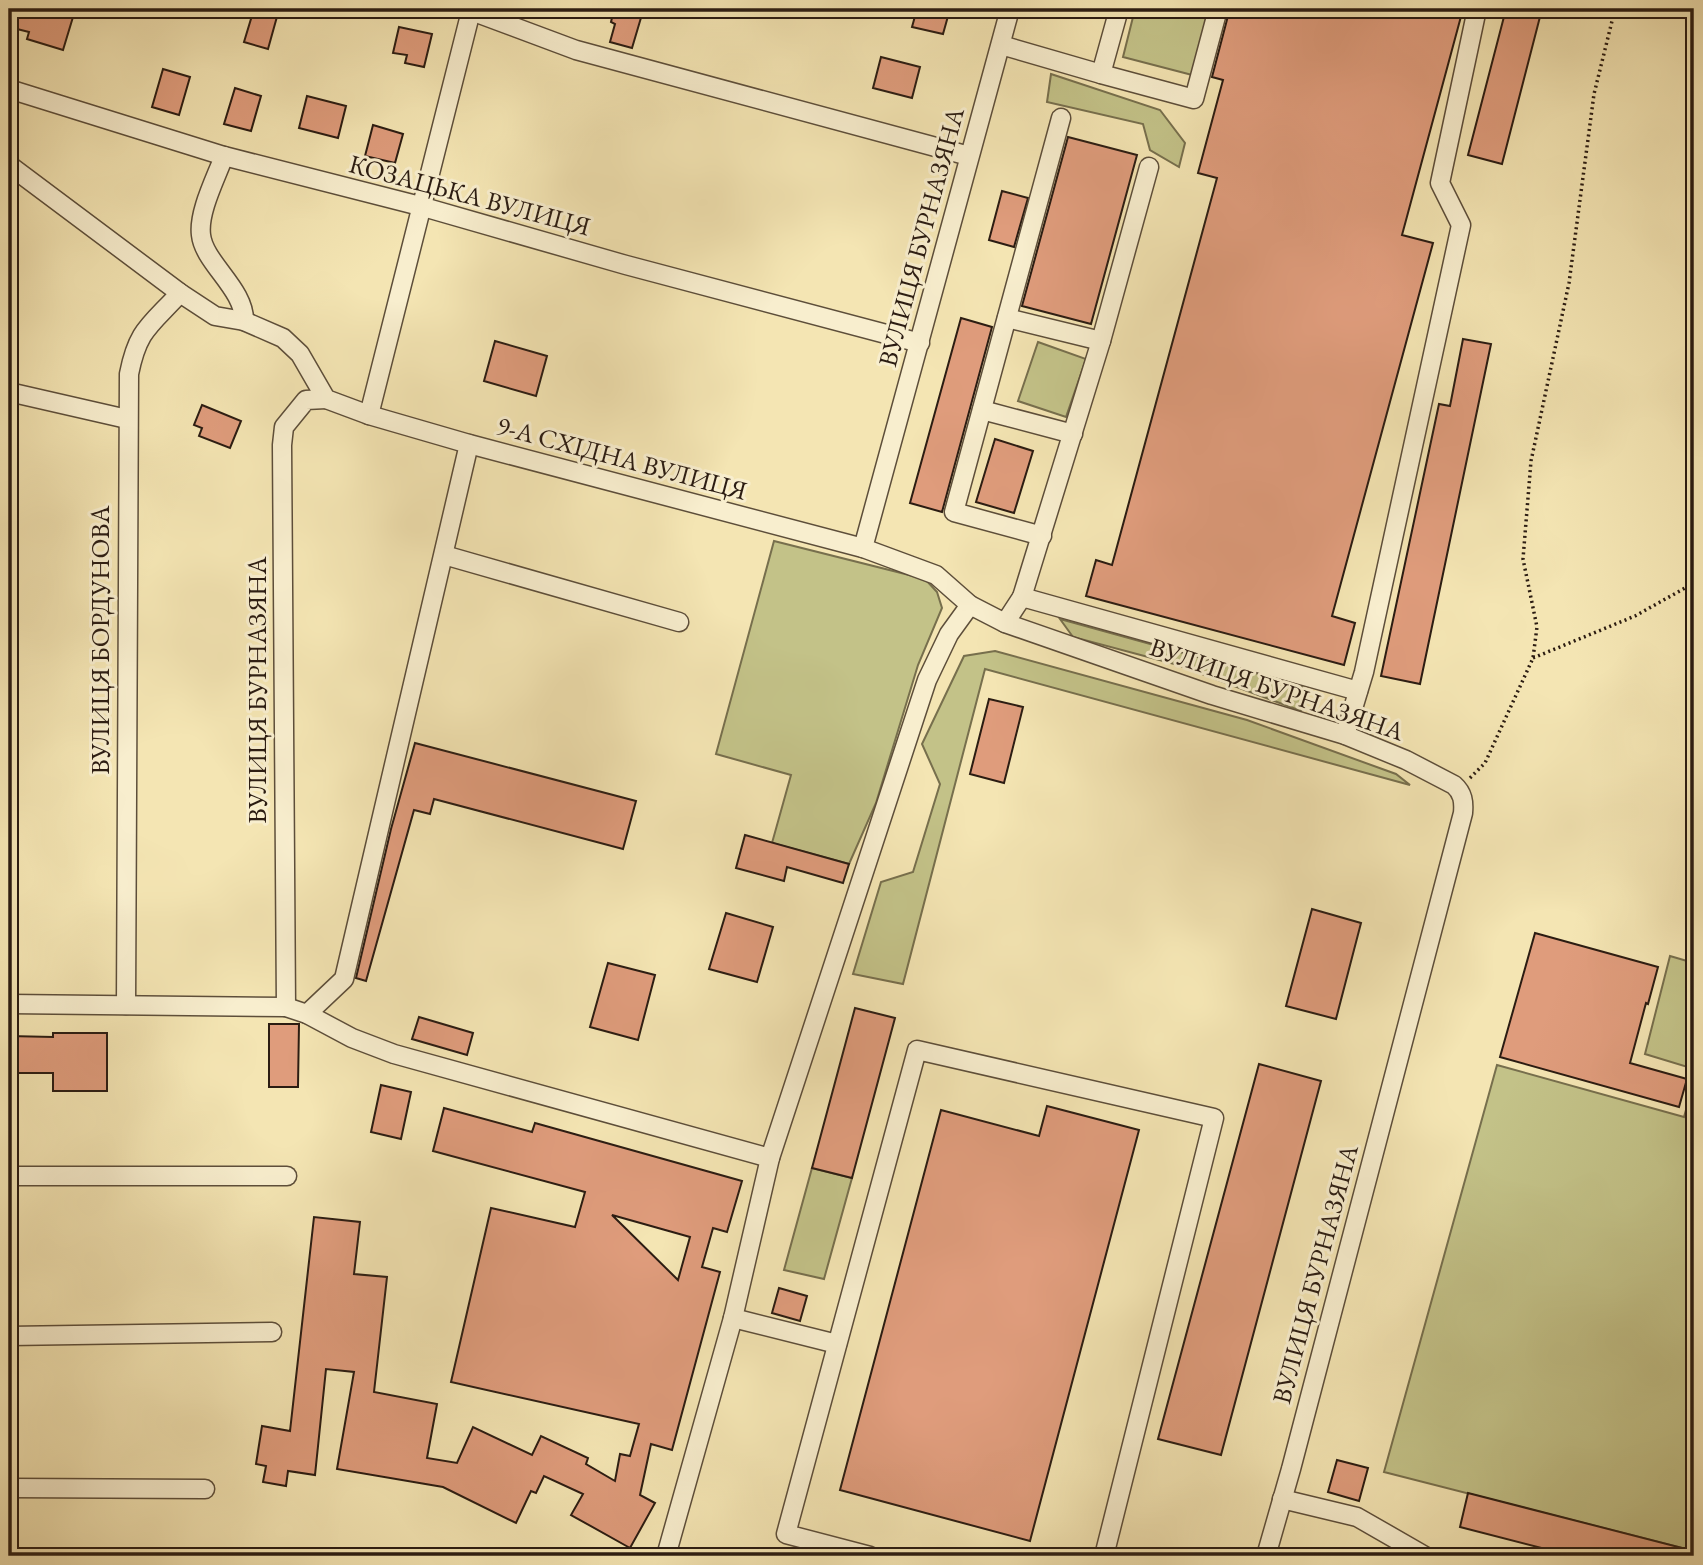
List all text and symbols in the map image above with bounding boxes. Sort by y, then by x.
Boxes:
street label: ВУЛИЦЯ БУРНАЗЯНА [870,103,972,370]
street label: КОЗАЦЬКА ВУЛИЦЯ [346,146,594,244]
street label: 9-А СХІДНА ВУЛИЦЯ [493,408,751,508]
street label: ВУЛИЦЯ БОРДУНОВА [83,504,117,775]
street label: ВУЛИЦЯ БУРНАЗЯНА [240,556,274,823]
street label: ВУЛИЦЯ БУРНАЗЯНА [1145,629,1410,749]
street label: ВУЛИЦЯ БУРНАЗЯНА [1264,1140,1366,1407]

